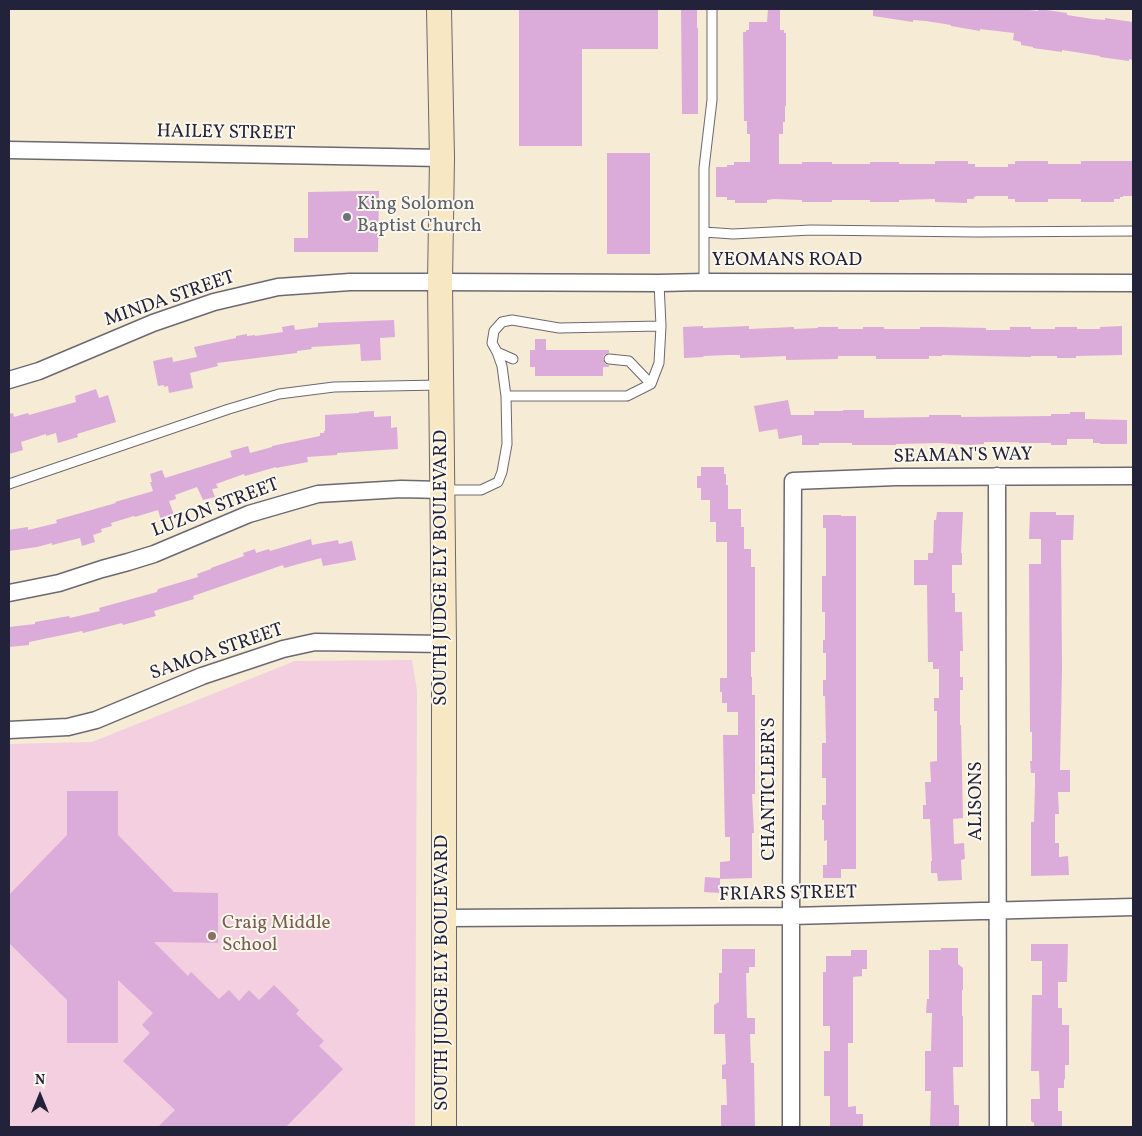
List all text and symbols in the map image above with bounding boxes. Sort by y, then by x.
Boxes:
street label: HAILEY STREET [156,121,296,147]
place label: King Solomon Baptist Church [357,195,482,239]
marker: King Solomon Baptist Church [341,211,353,223]
street label: YEOMANS ROAD [712,251,862,273]
street label: MINDA STREET [102,267,238,333]
street label: SOUTH JUDGE ELY BOULEVARD [432,430,454,706]
street label: SEAMAN'S WAY [893,444,1033,470]
street label: LUZON STREET [149,474,283,544]
street label: SAMOA STREET [148,620,286,686]
street label: CHANTICLEER'S [760,717,782,861]
street label: ALISONS [967,761,989,841]
street label: SOUTH JUDGE ELY BOULEVARD [433,835,455,1111]
street label: FRIARS STREET [719,882,857,908]
place label: Craig Middle School [222,914,331,958]
marker: Craig Middle School [206,930,218,942]
north arrow [15,1071,65,1121]
text: N [35,1071,45,1090]

